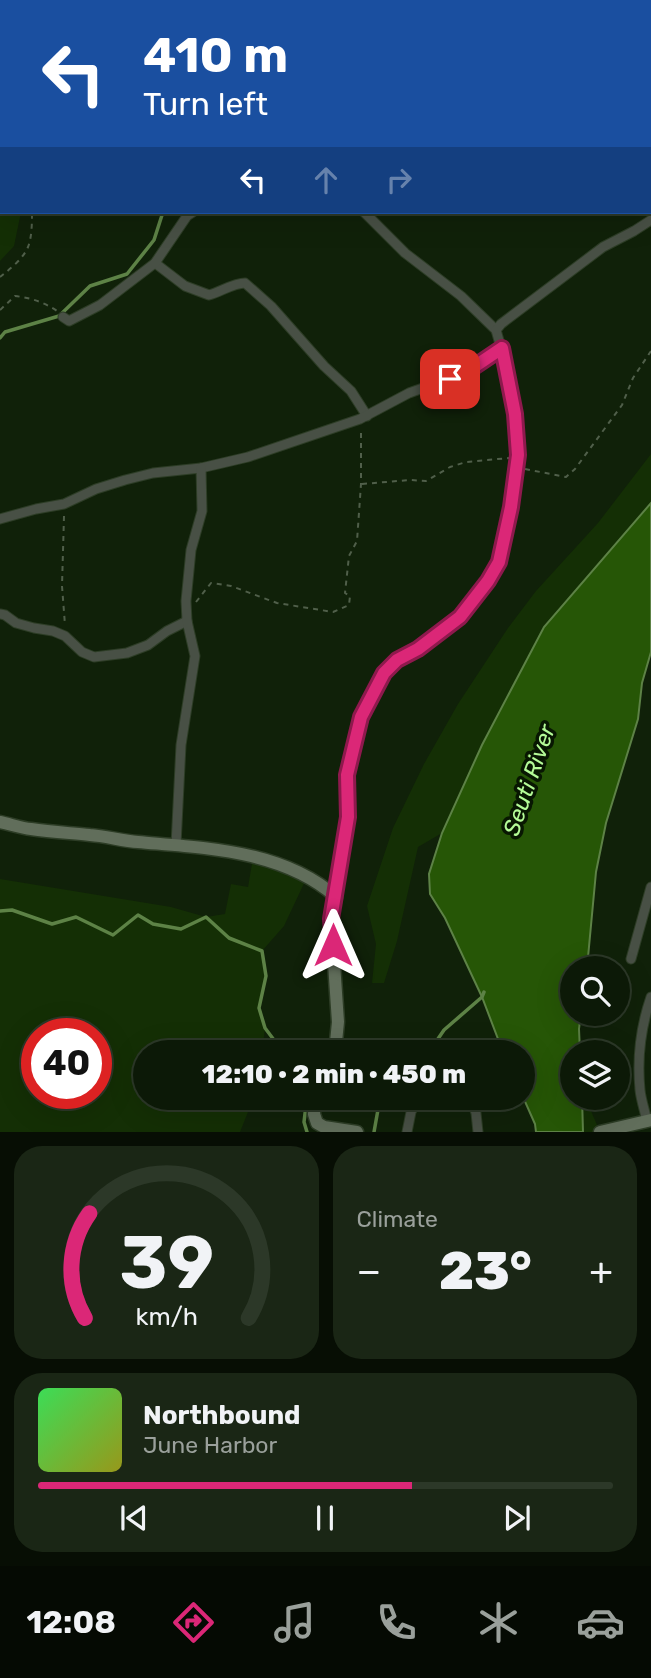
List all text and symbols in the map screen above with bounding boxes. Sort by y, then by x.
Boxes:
text: 410 m [143,26,288,84]
icon: left [28,28,119,119]
text: Turn left [143,85,268,123]
icon: left [234,161,272,199]
icon: ahead [307,161,345,199]
icon: right [380,161,418,199]
pin [420,349,480,409]
icon: arrive [431,360,469,398]
water label: Seuti River [497,720,561,839]
position arrow [296,908,370,982]
map controls [560,956,630,1110]
button: search [560,956,630,1026]
speed limit sign: 40 [21,1018,112,1109]
button: layers [560,1040,630,1110]
text: 12:10 · 2 min · 450 m [202,1059,466,1090]
text: Climate [357,1205,438,1233]
text: 39 [119,1221,214,1307]
text: 23° [439,1240,532,1302]
text: − [357,1248,381,1294]
text: + [589,1248,613,1294]
text: km/h [135,1302,197,1331]
text: Northbound [143,1400,301,1431]
text: June Harbor [143,1431,277,1459]
icon: previous [115,1499,153,1537]
icon: pause [306,1499,344,1537]
icon: next [498,1499,536,1537]
icon: directions [169,1598,218,1647]
icon: music [270,1598,319,1647]
icon: phone [372,1598,421,1647]
icon: climate [474,1598,523,1647]
icon: car [576,1598,625,1647]
text: 12:08 [26,1603,116,1641]

